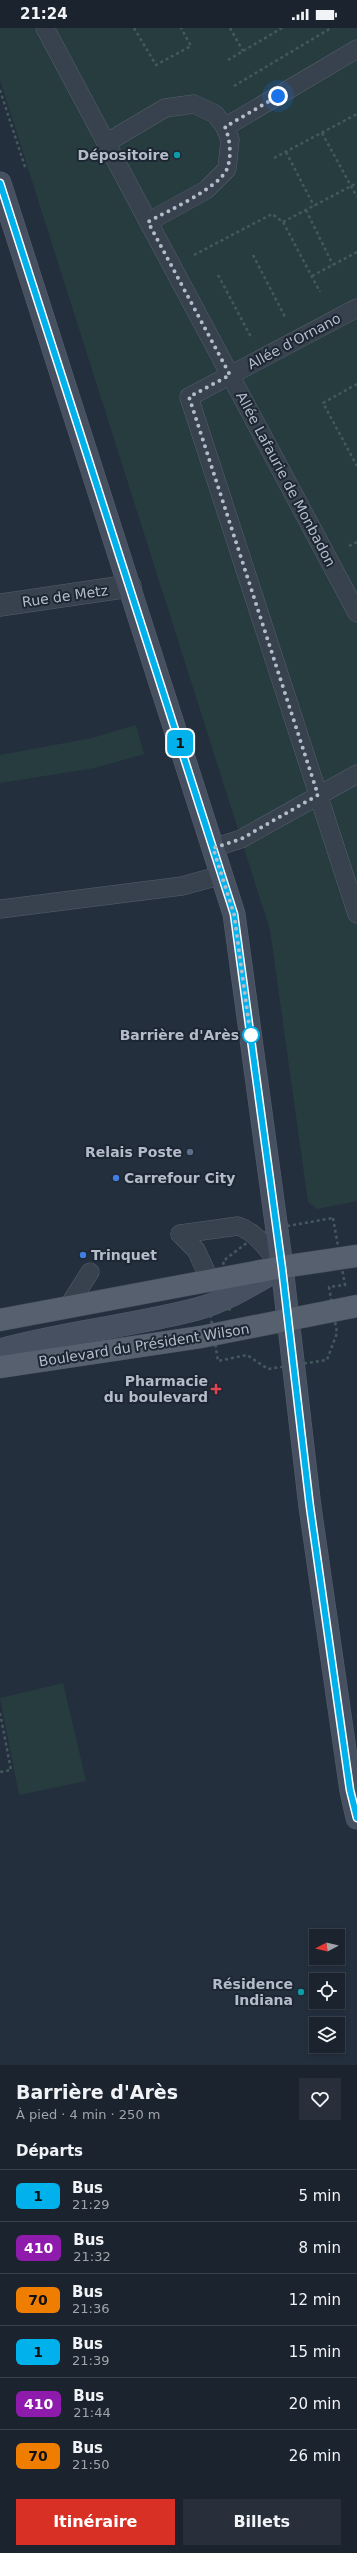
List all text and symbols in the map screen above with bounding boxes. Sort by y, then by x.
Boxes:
text: 21:24 [20,5,68,23]
your location [268,86,288,106]
place label: Dépositoire [78,147,169,163]
marker: Dépositoire [172,150,182,160]
street label: Allée d'Ornano [245,310,343,372]
street label: Allée Lafaurie de Monbadon [233,389,339,569]
street label: Rue de Metz [21,582,109,610]
line badge: 1 [167,730,193,756]
text: 1 [175,735,185,751]
marker: Barrière d'Arès [242,1026,260,1044]
place label: Barrière d'Arès [120,1027,239,1043]
place label: Relais Poste [85,1144,182,1160]
marker: Relais Poste [185,1147,195,1157]
place label: Carrefour City [124,1170,235,1186]
marker: Carrefour City [111,1173,121,1183]
place label: Trinquet [91,1247,157,1263]
marker: Trinquet [78,1250,88,1260]
street label: Boulevard du Président Wilson [37,1320,251,1370]
place label: Pharmacie du boulevard [104,1373,208,1405]
marker: Pharmacie du boulevard [211,1384,221,1394]
north arrow [309,1929,345,1965]
map controls [309,1929,345,2053]
button: locate [309,1973,345,2009]
place label: Résidence Indiana [212,1976,293,2008]
marker: Résidence Indiana [296,1987,306,1997]
button: layers [309,2017,345,2053]
button: heart [299,2078,341,2120]
text: Barrière d'Arès [16,2081,178,2103]
text: À pied · 4 min · 250 m [16,2107,160,2122]
text: Départs [16,2142,83,2160]
text: Bus [72,2179,103,2197]
text: 5 min [298,2187,341,2205]
text: 1 [33,2188,43,2204]
text: 21:29 [72,2197,109,2212]
text: Bus [73,2231,104,2249]
text: 8 min [298,2239,341,2257]
text: 410 [24,2240,53,2256]
text: 21:32 [73,2249,111,2264]
text: Bus [72,2283,103,2301]
text: 12 min [289,2291,341,2309]
text: 70 [28,2292,48,2308]
text: 21:36 [72,2301,109,2316]
text: Bus [72,2335,103,2353]
text: 15 min [289,2343,341,2361]
text: 1 [33,2344,43,2360]
text: 21:39 [72,2353,109,2368]
text: Bus [73,2387,104,2405]
text: 20 min [289,2395,341,2413]
text: 410 [24,2396,53,2412]
text: 21:44 [73,2405,111,2420]
text: Bus [72,2439,103,2457]
text: 26 min [289,2447,341,2465]
text: 70 [28,2448,48,2464]
text: 21:50 [72,2457,109,2472]
button: Itinéraire [16,2499,175,2545]
button: Billets [183,2499,341,2545]

